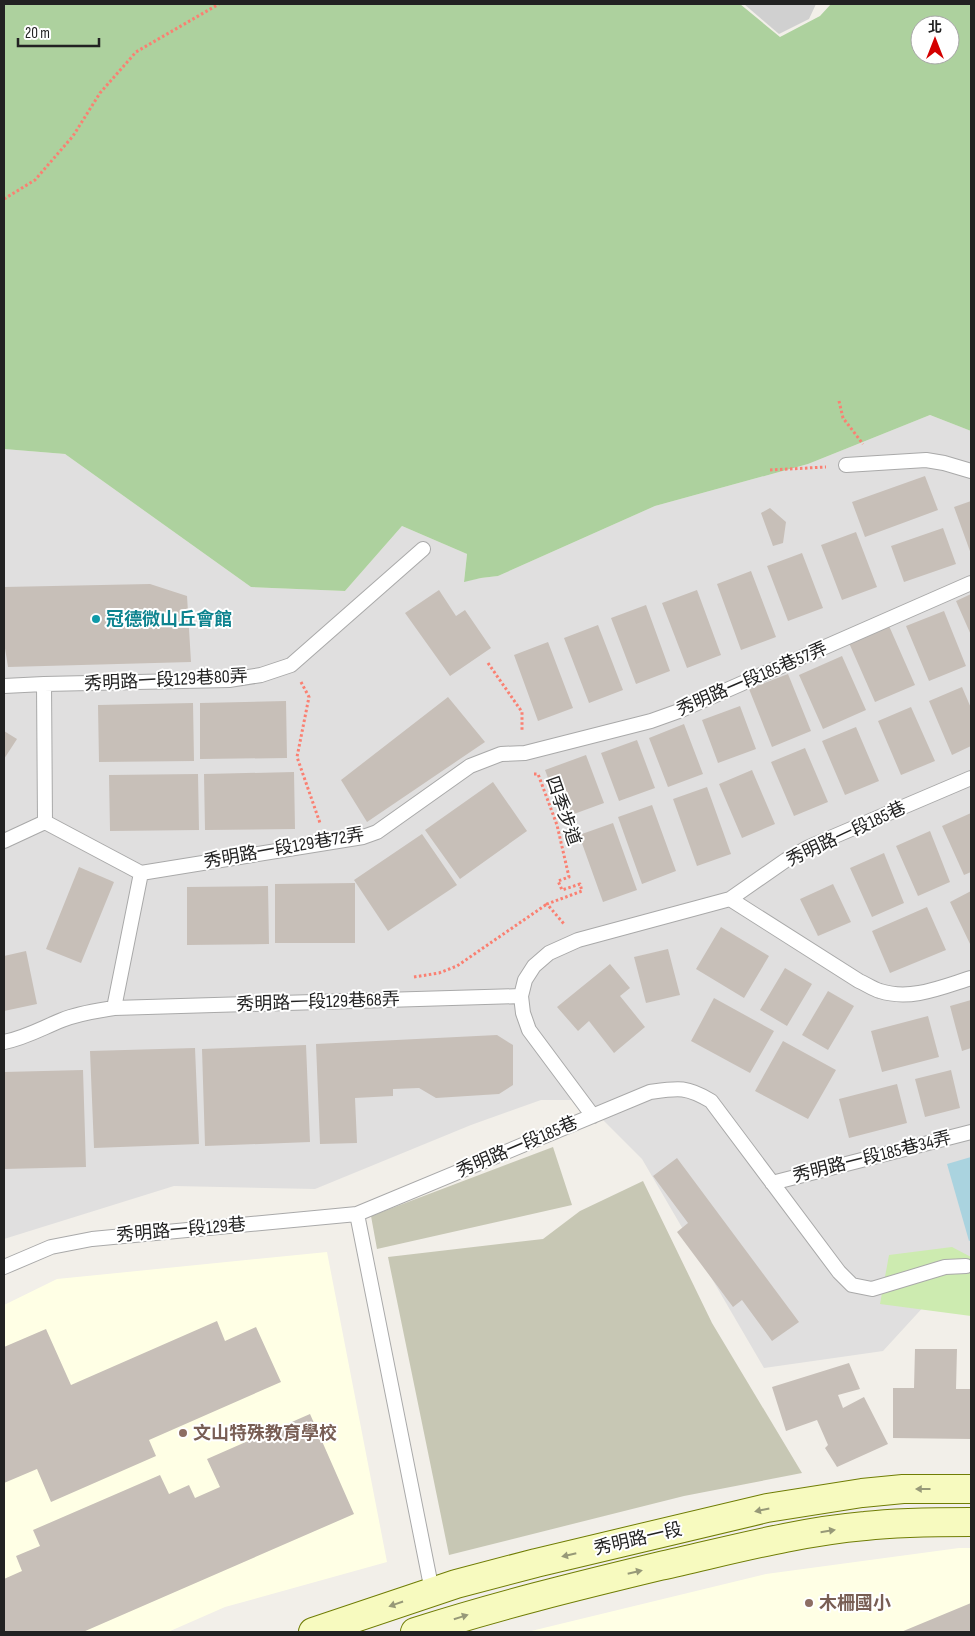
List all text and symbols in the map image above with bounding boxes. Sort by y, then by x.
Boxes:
scale bar [18,15,99,47]
north arrow [910,15,960,65]
text: 北 [928,19,942,36]
text: 20 m [25,24,50,43]
place label: 冠德微山丘會館 [106,609,232,630]
marker: 冠德微山丘會館 [90,613,102,625]
street label: 秀明路一段185巷57弄 [673,638,831,720]
street label: 秀明路一段129巷80弄 [84,665,248,695]
street label: 四季步道 [541,774,585,848]
street label: 秀明路一段185巷 [783,797,909,871]
street label: 秀明路一段129巷72弄 [202,824,366,872]
street label: 秀明路一段129巷68弄 [236,989,400,1015]
street label: 秀明路一段185巷 [453,1112,581,1182]
street label: 秀明路一段185巷34弄 [791,1127,953,1187]
street label: 秀明路一段129巷 [115,1214,247,1246]
place label: 文山特殊教育學校 [193,1423,337,1444]
marker: 文山特殊教育學校 [177,1427,189,1439]
one-way arrow [914,1485,930,1493]
one-way arrow [754,1506,769,1514]
street label: 秀明路一段 [592,1519,684,1559]
one-way arrow [821,1527,837,1535]
one-way arrow [562,1551,577,1559]
one-way arrow [628,1568,643,1576]
place label: 木柵國小 [819,1593,891,1614]
marker: 木柵國小 [803,1597,815,1609]
one-way arrow [388,1600,403,1608]
one-way arrow [454,1613,469,1621]

